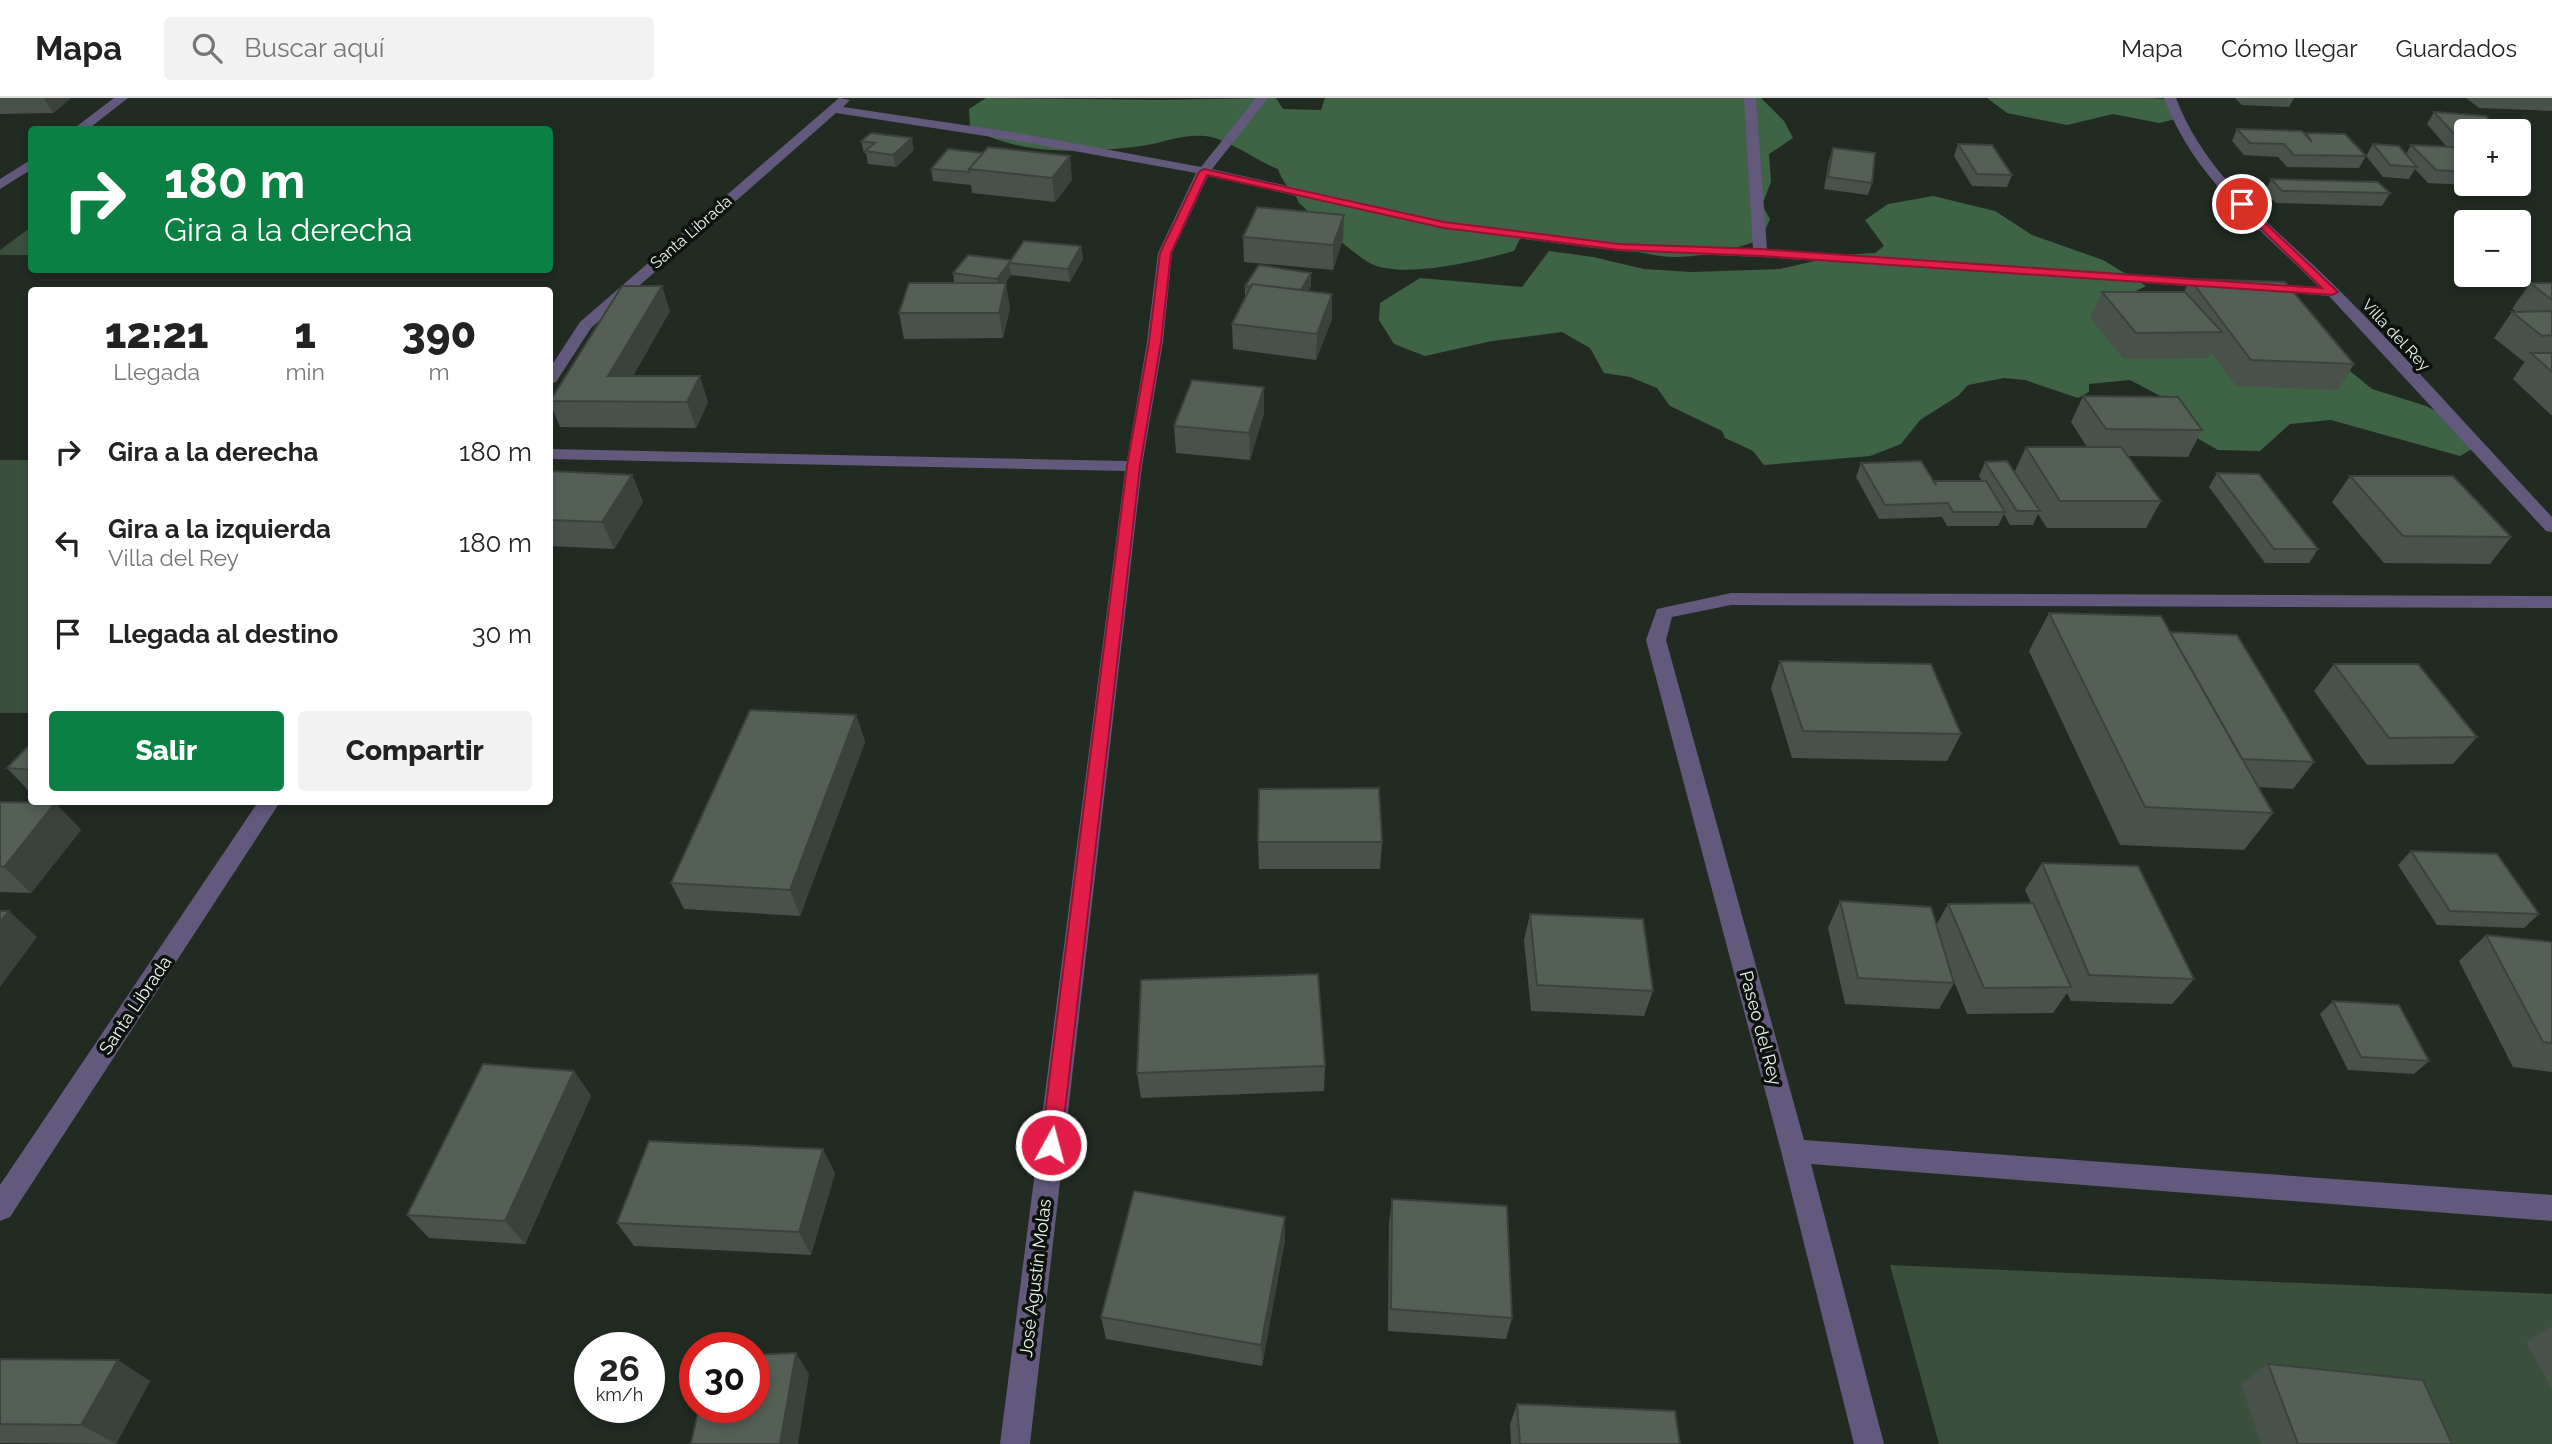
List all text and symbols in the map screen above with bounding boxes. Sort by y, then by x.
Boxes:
search box [164,17,654,80]
text: Mapa [35,29,122,68]
icon: search [188,29,226,67]
text: Buscar aquí [244,33,384,63]
text: Mapa [2121,34,2183,63]
text: Cómo llegar [2221,34,2358,63]
text: Guardados [2396,34,2517,63]
map controls [2454,119,2531,287]
button: + [2454,119,2531,196]
text: 180 m [164,152,305,209]
icon: right [49,154,140,245]
pin [2212,174,2272,234]
icon: arrive [2223,185,2261,223]
street label: Santa Librada [646,192,736,272]
button: − [2454,210,2531,287]
text: Gira a la derecha [164,211,412,248]
street label: Villa del Rey [2358,295,2434,375]
text: 12:21 [105,309,209,358]
text: 1 [294,309,316,358]
text: 390 [402,309,476,358]
text: Llegada [113,358,200,385]
text: min [285,358,325,385]
text: m [428,358,450,385]
icon: right [49,433,87,471]
text: Gira a la derecha [108,437,318,467]
text: 180 m [459,437,532,467]
text: Gira a la izquierda [108,514,331,544]
icon: left [49,524,87,562]
text: 180 m [459,528,532,558]
text: Villa del Rey [108,544,239,571]
icon: arrive [49,615,87,653]
text: Llegada al destino [108,619,338,649]
text: 30 m [472,619,532,649]
button: Salir [49,711,284,791]
button: Compartir [298,711,532,791]
street label: Santa Librada [94,952,176,1058]
street label: Paseo del Rey [1736,968,1786,1088]
position arrow [1014,1108,1088,1182]
street label: José Agustín Molas [1015,1197,1055,1359]
speed limit sign: 30 [679,1332,770,1423]
text: 26 [599,1348,640,1389]
text: km/h [596,1384,643,1405]

